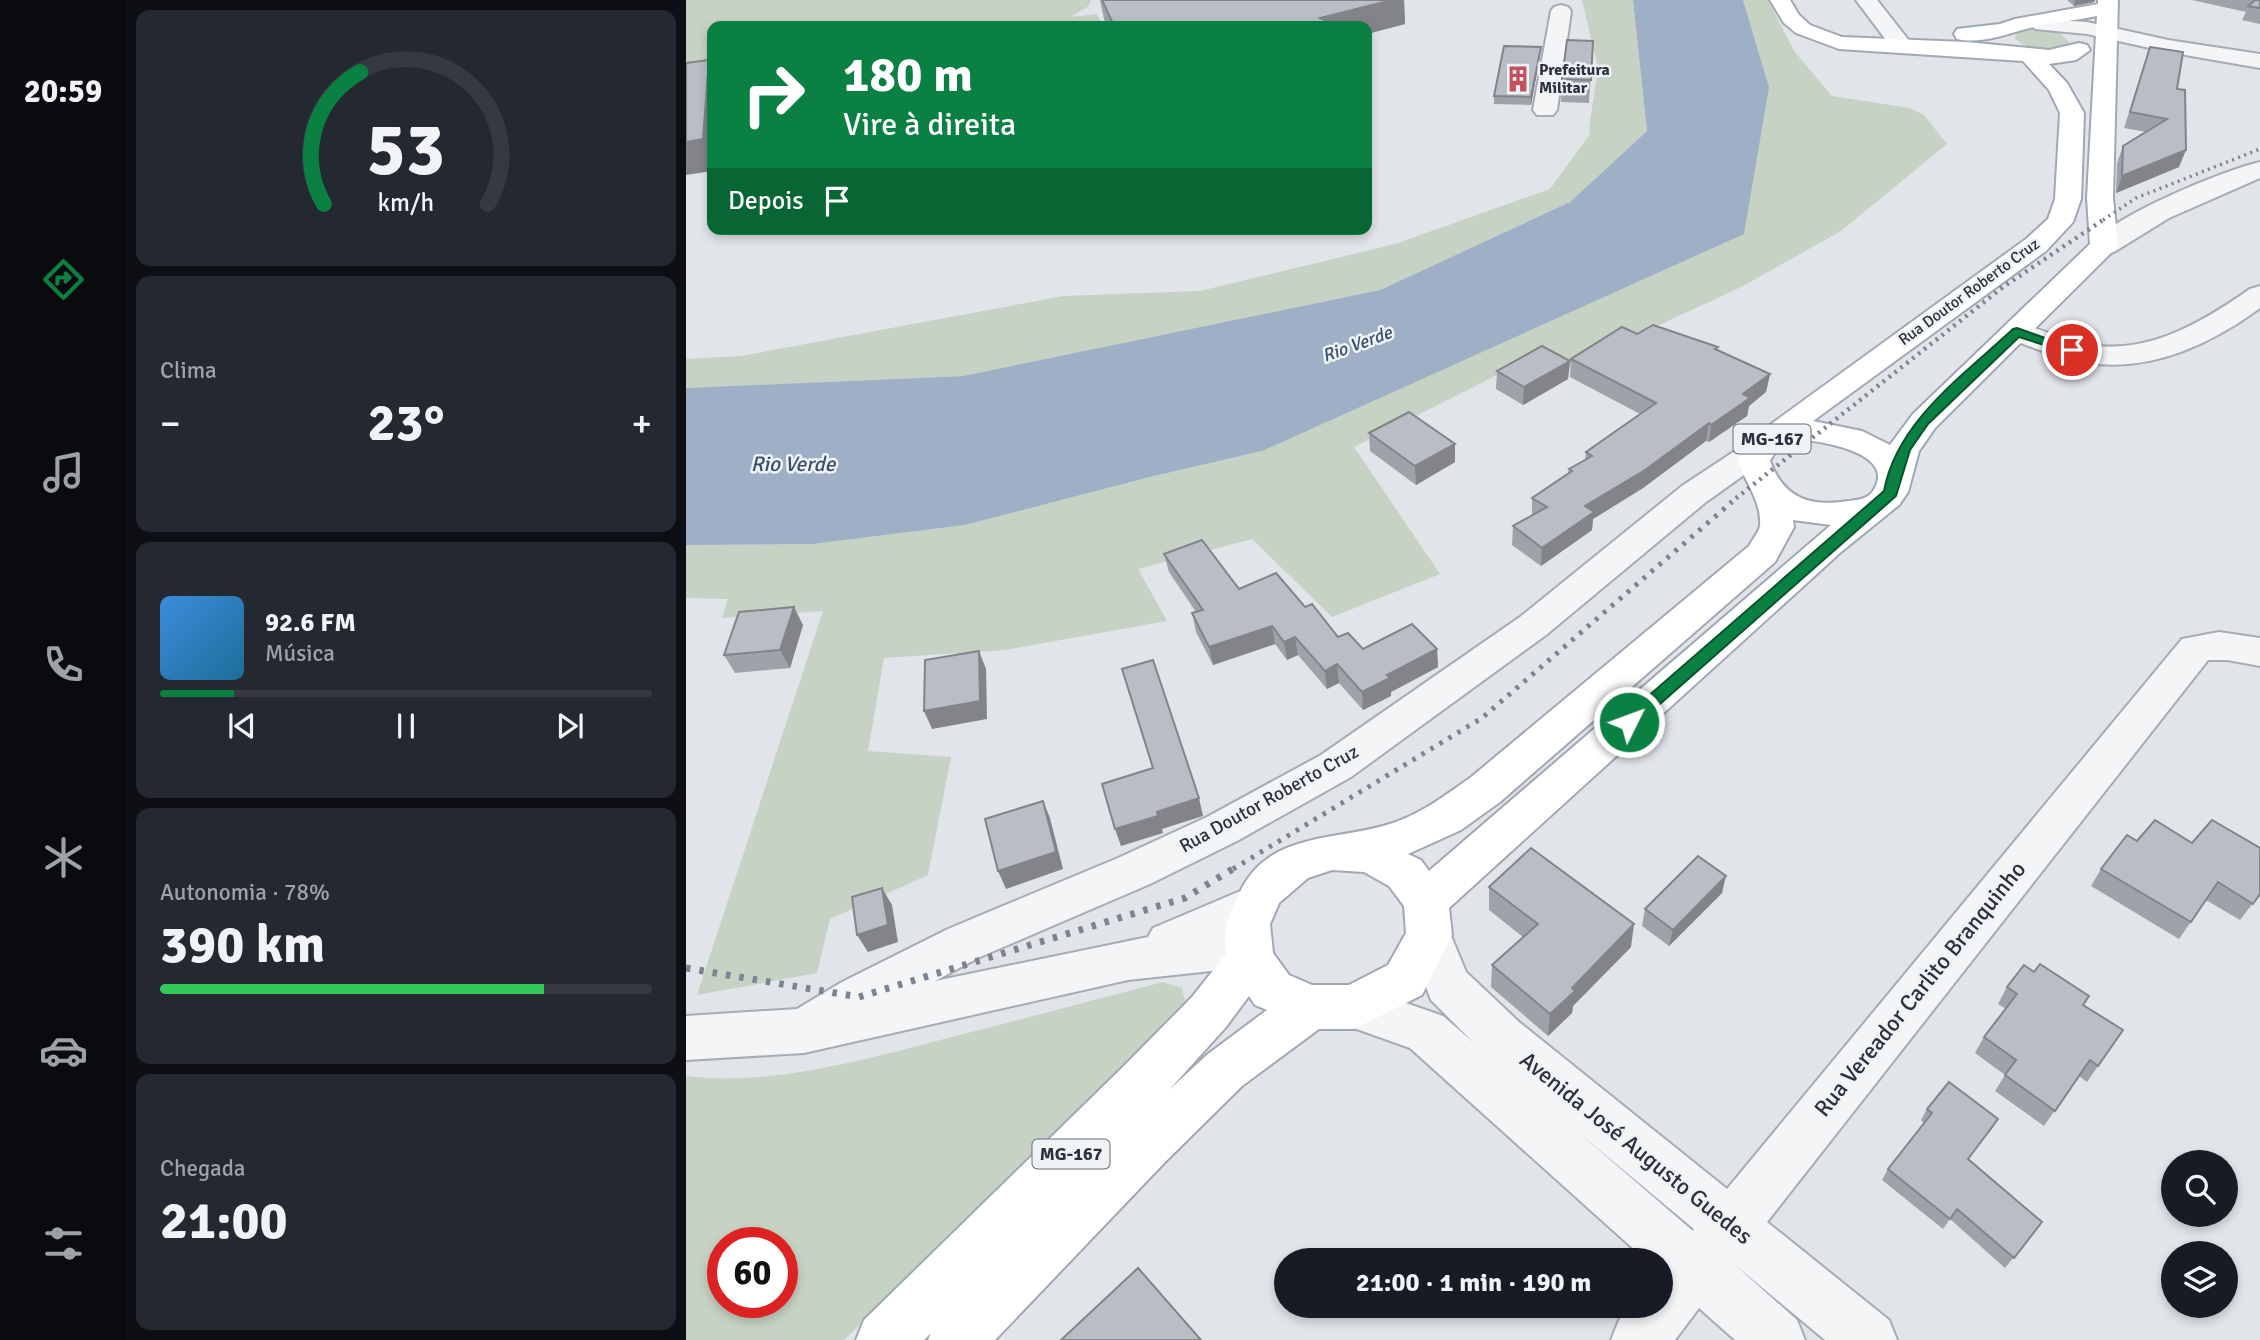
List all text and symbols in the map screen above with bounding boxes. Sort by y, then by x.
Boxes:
text: 180 m [843,45,973,105]
icon: right [728,49,819,140]
place label: Prefeitura Militar [1539,60,1610,98]
building icon: Prefeitura Militar [1503,64,1533,94]
text: 20:59 [24,72,102,111]
text: Vire à direita [843,105,1016,144]
text: 53 [367,106,445,195]
icon: arrive [818,182,856,220]
text: Depois [728,185,804,217]
text: km/h [378,187,434,218]
street label: Rua Doutor Roberto Cruz [1895,234,2043,350]
icon: directions [39,255,88,304]
pin [2042,320,2102,380]
water label: Rio Verde [1319,321,1396,367]
icon: arrive [2053,331,2091,369]
text: Clima [160,356,217,385]
text: 23° [368,391,444,455]
text: − [160,400,181,447]
text: + [631,400,652,447]
road number: MG-167 [1734,424,1810,454]
icon: music [39,448,88,497]
water label: Rio Verde [751,451,837,477]
text: 92.6 FM [265,607,356,639]
text: Música [265,639,335,668]
icon: phone [39,640,88,689]
position arrow [1592,685,1666,759]
icon: previous [223,707,261,745]
icon: pause [387,707,425,745]
icon: next [551,707,589,745]
street label: Rua Doutor Roberto Cruz [1175,740,1363,858]
icon: climate [39,833,88,882]
street label: Rua Vereador Carlito Branquinho [1808,855,2032,1123]
text: Autonomia · 78% [160,878,330,907]
text: 390 km [160,913,325,977]
icon: car [39,1026,88,1075]
street label: Avenida José Augusto Guedes [1514,1045,1758,1251]
road number: MG-167 [1032,1140,1110,1168]
map controls [2161,1150,2238,1318]
button: search [2161,1150,2238,1227]
text: Chegada [160,1154,245,1183]
text: 21:00 [160,1189,288,1253]
icon: filters [39,1219,88,1268]
speed limit sign: 60 [707,1227,798,1318]
button: layers [2161,1241,2238,1318]
text: 21:00 · 1 min · 190 m [1356,1267,1591,1299]

